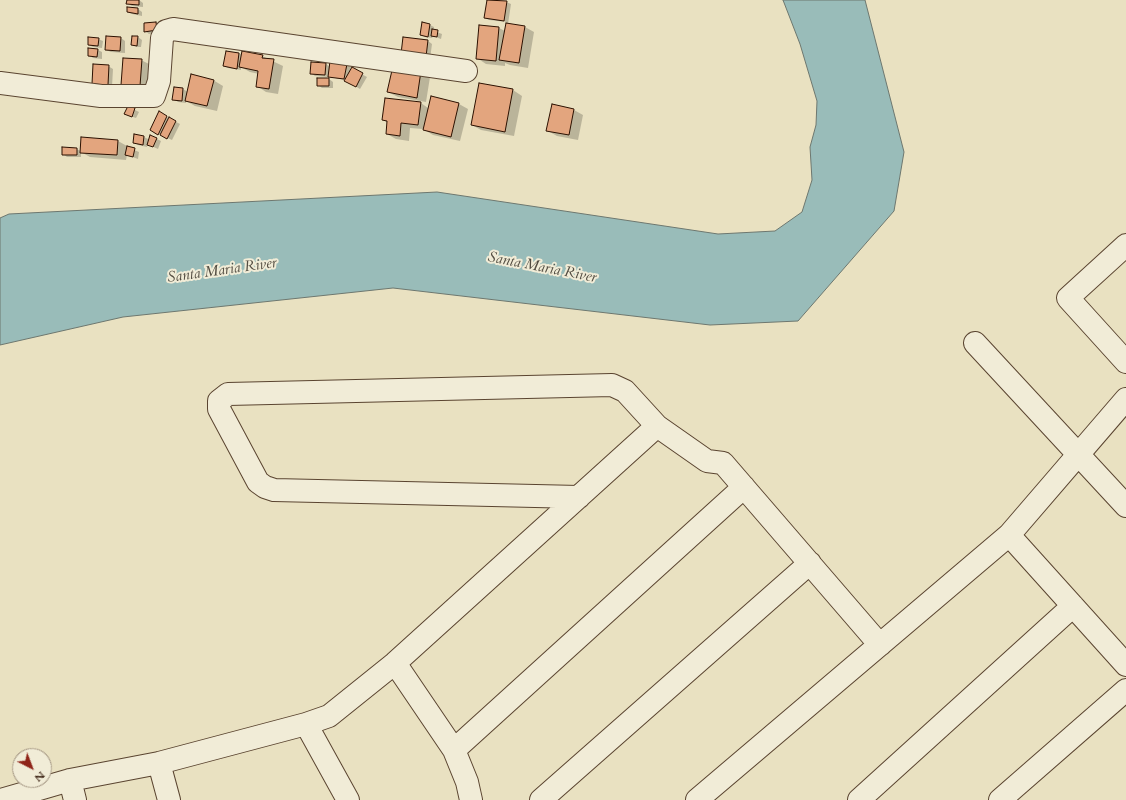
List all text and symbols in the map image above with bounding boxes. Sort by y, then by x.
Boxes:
water label: Santa Maria River [486,249,598,287]
water label: Santa Maria River [166,254,278,288]
north arrow [12,748,52,788]
text: N [31,768,48,785]

